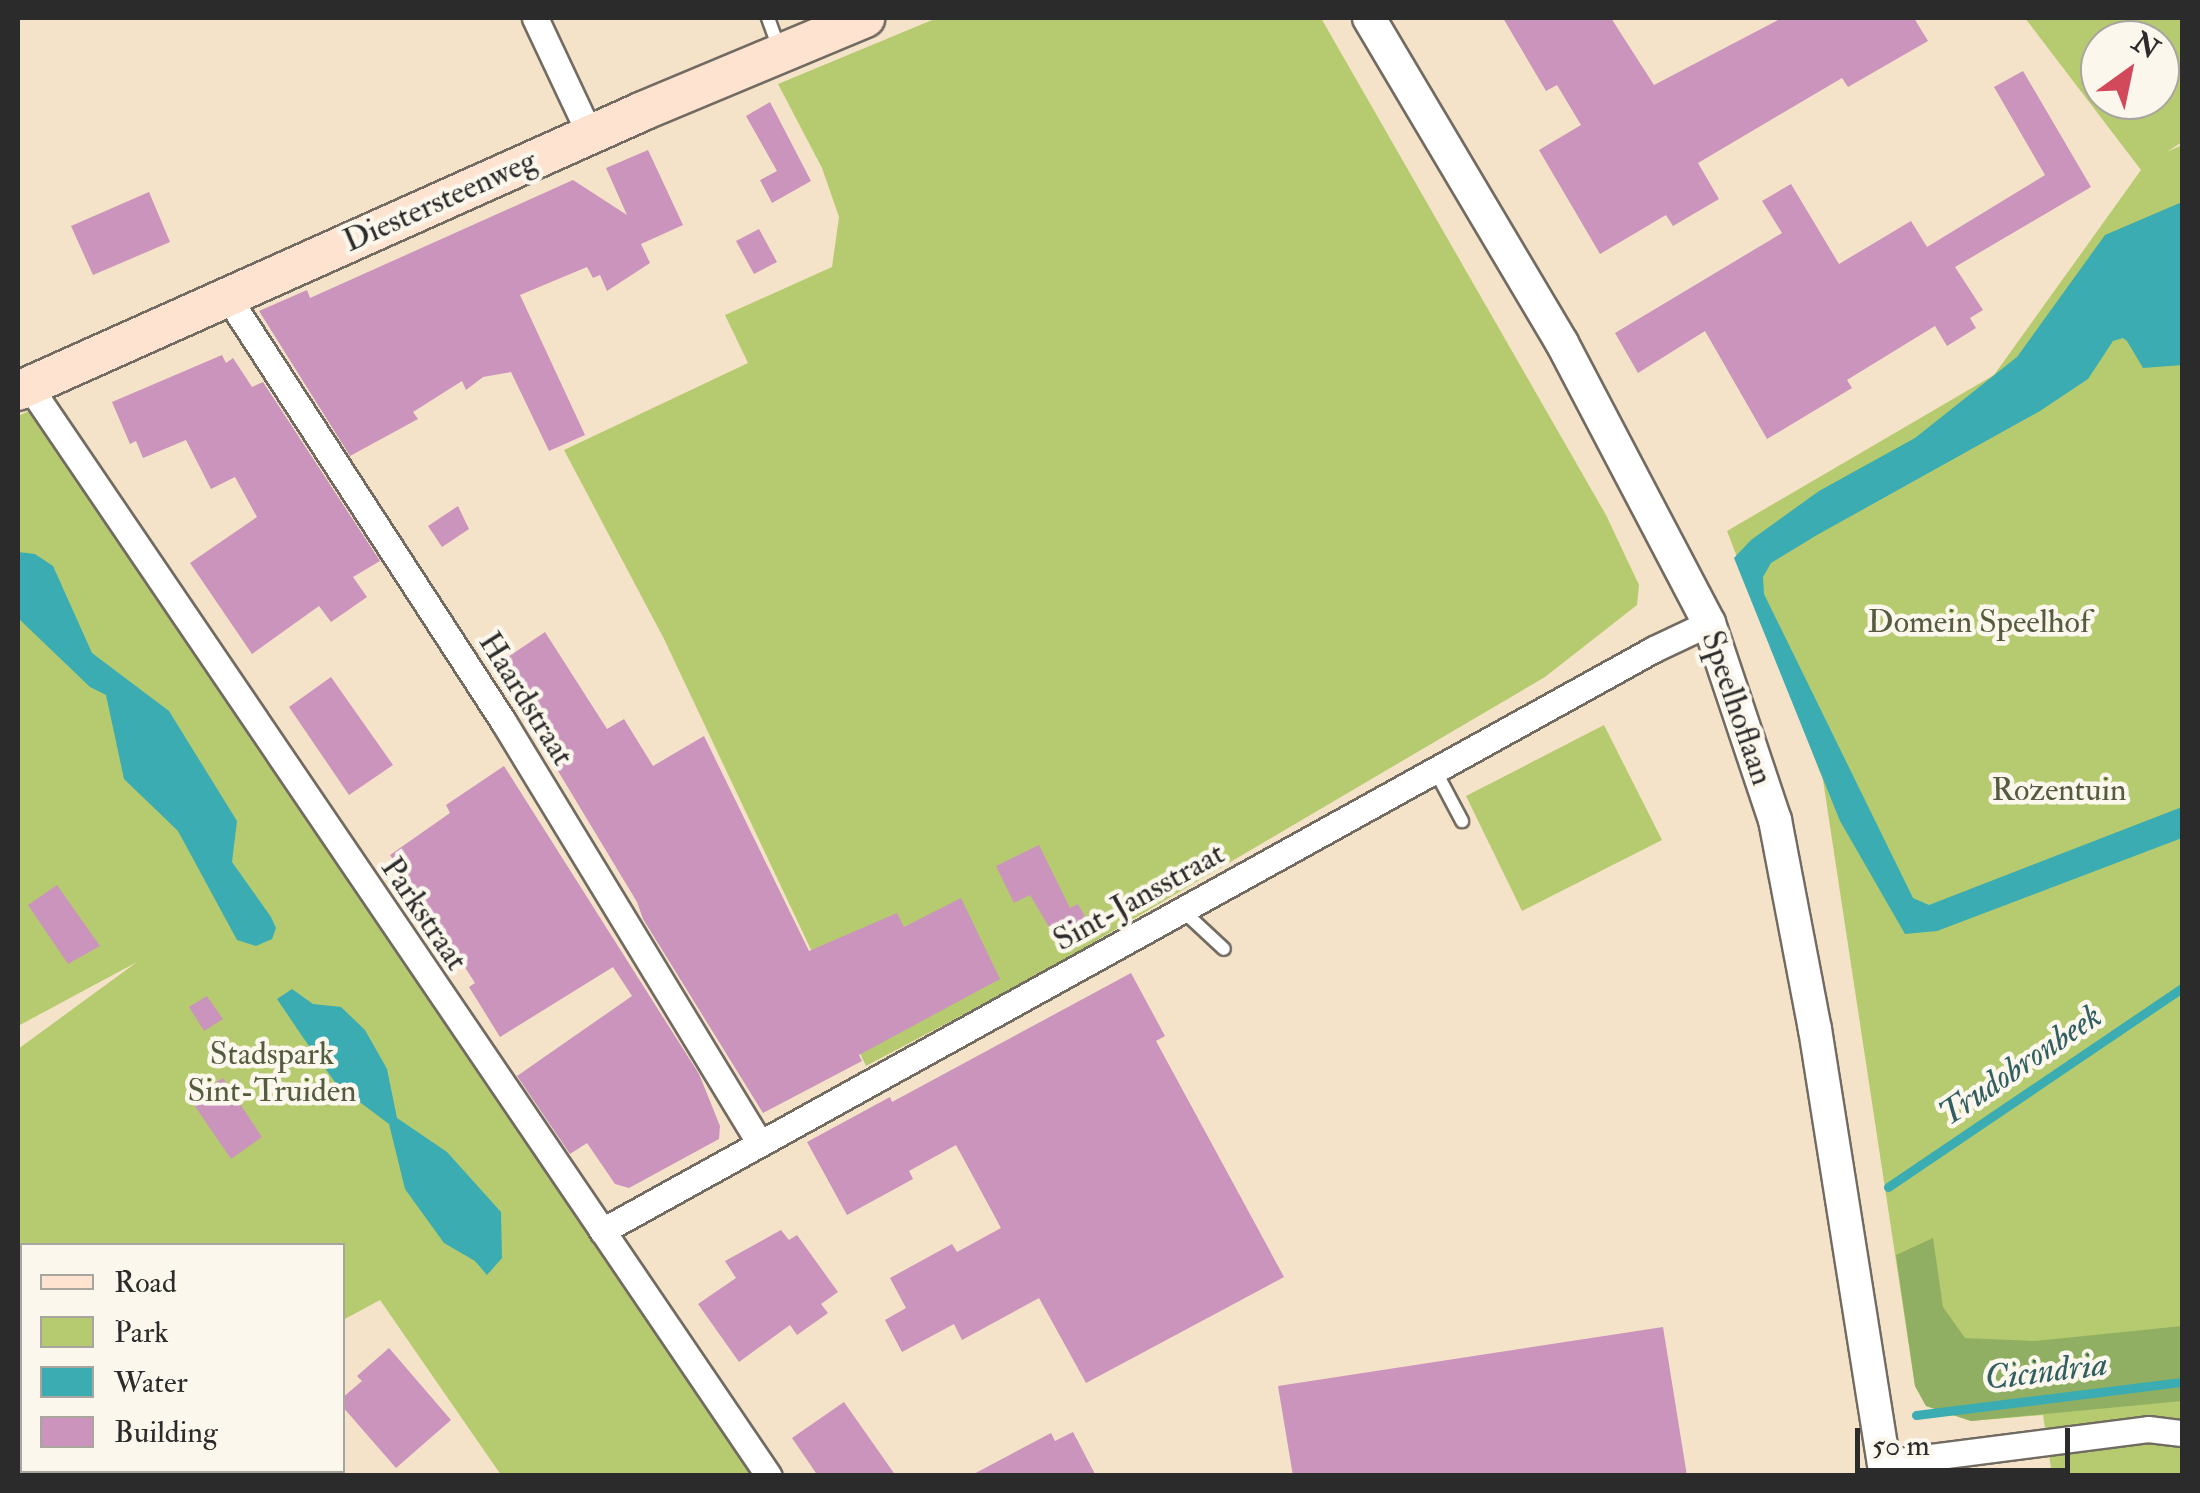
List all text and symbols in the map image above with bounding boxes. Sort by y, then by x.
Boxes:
north arrow [2080,20,2180,120]
text: N [2125,25,2166,68]
street label: Diestersteenweg [338,141,542,261]
park label: Domein Speelhof [1868,603,2090,641]
street label: Haardstraat [470,625,582,773]
street label: Speelhoflaan [1693,626,1781,790]
park label: Rozentuin [1991,771,2127,809]
street label: Sint-Jansstraat [1047,834,1231,960]
street label: Parkstraat [372,850,476,978]
water label: Trudobronbeek [1930,995,2110,1135]
park label: Stadspark Sint-Truiden [187,1036,357,1111]
legend [20,1243,345,1473]
text: Road [114,1264,177,1301]
text: Park [114,1314,169,1351]
water label: Cicindria [1982,1343,2110,1399]
text: Water [114,1364,188,1401]
scale bar [1860,1408,2075,1470]
text: Building [114,1414,218,1451]
text: 50 m [1872,1427,1930,1464]

